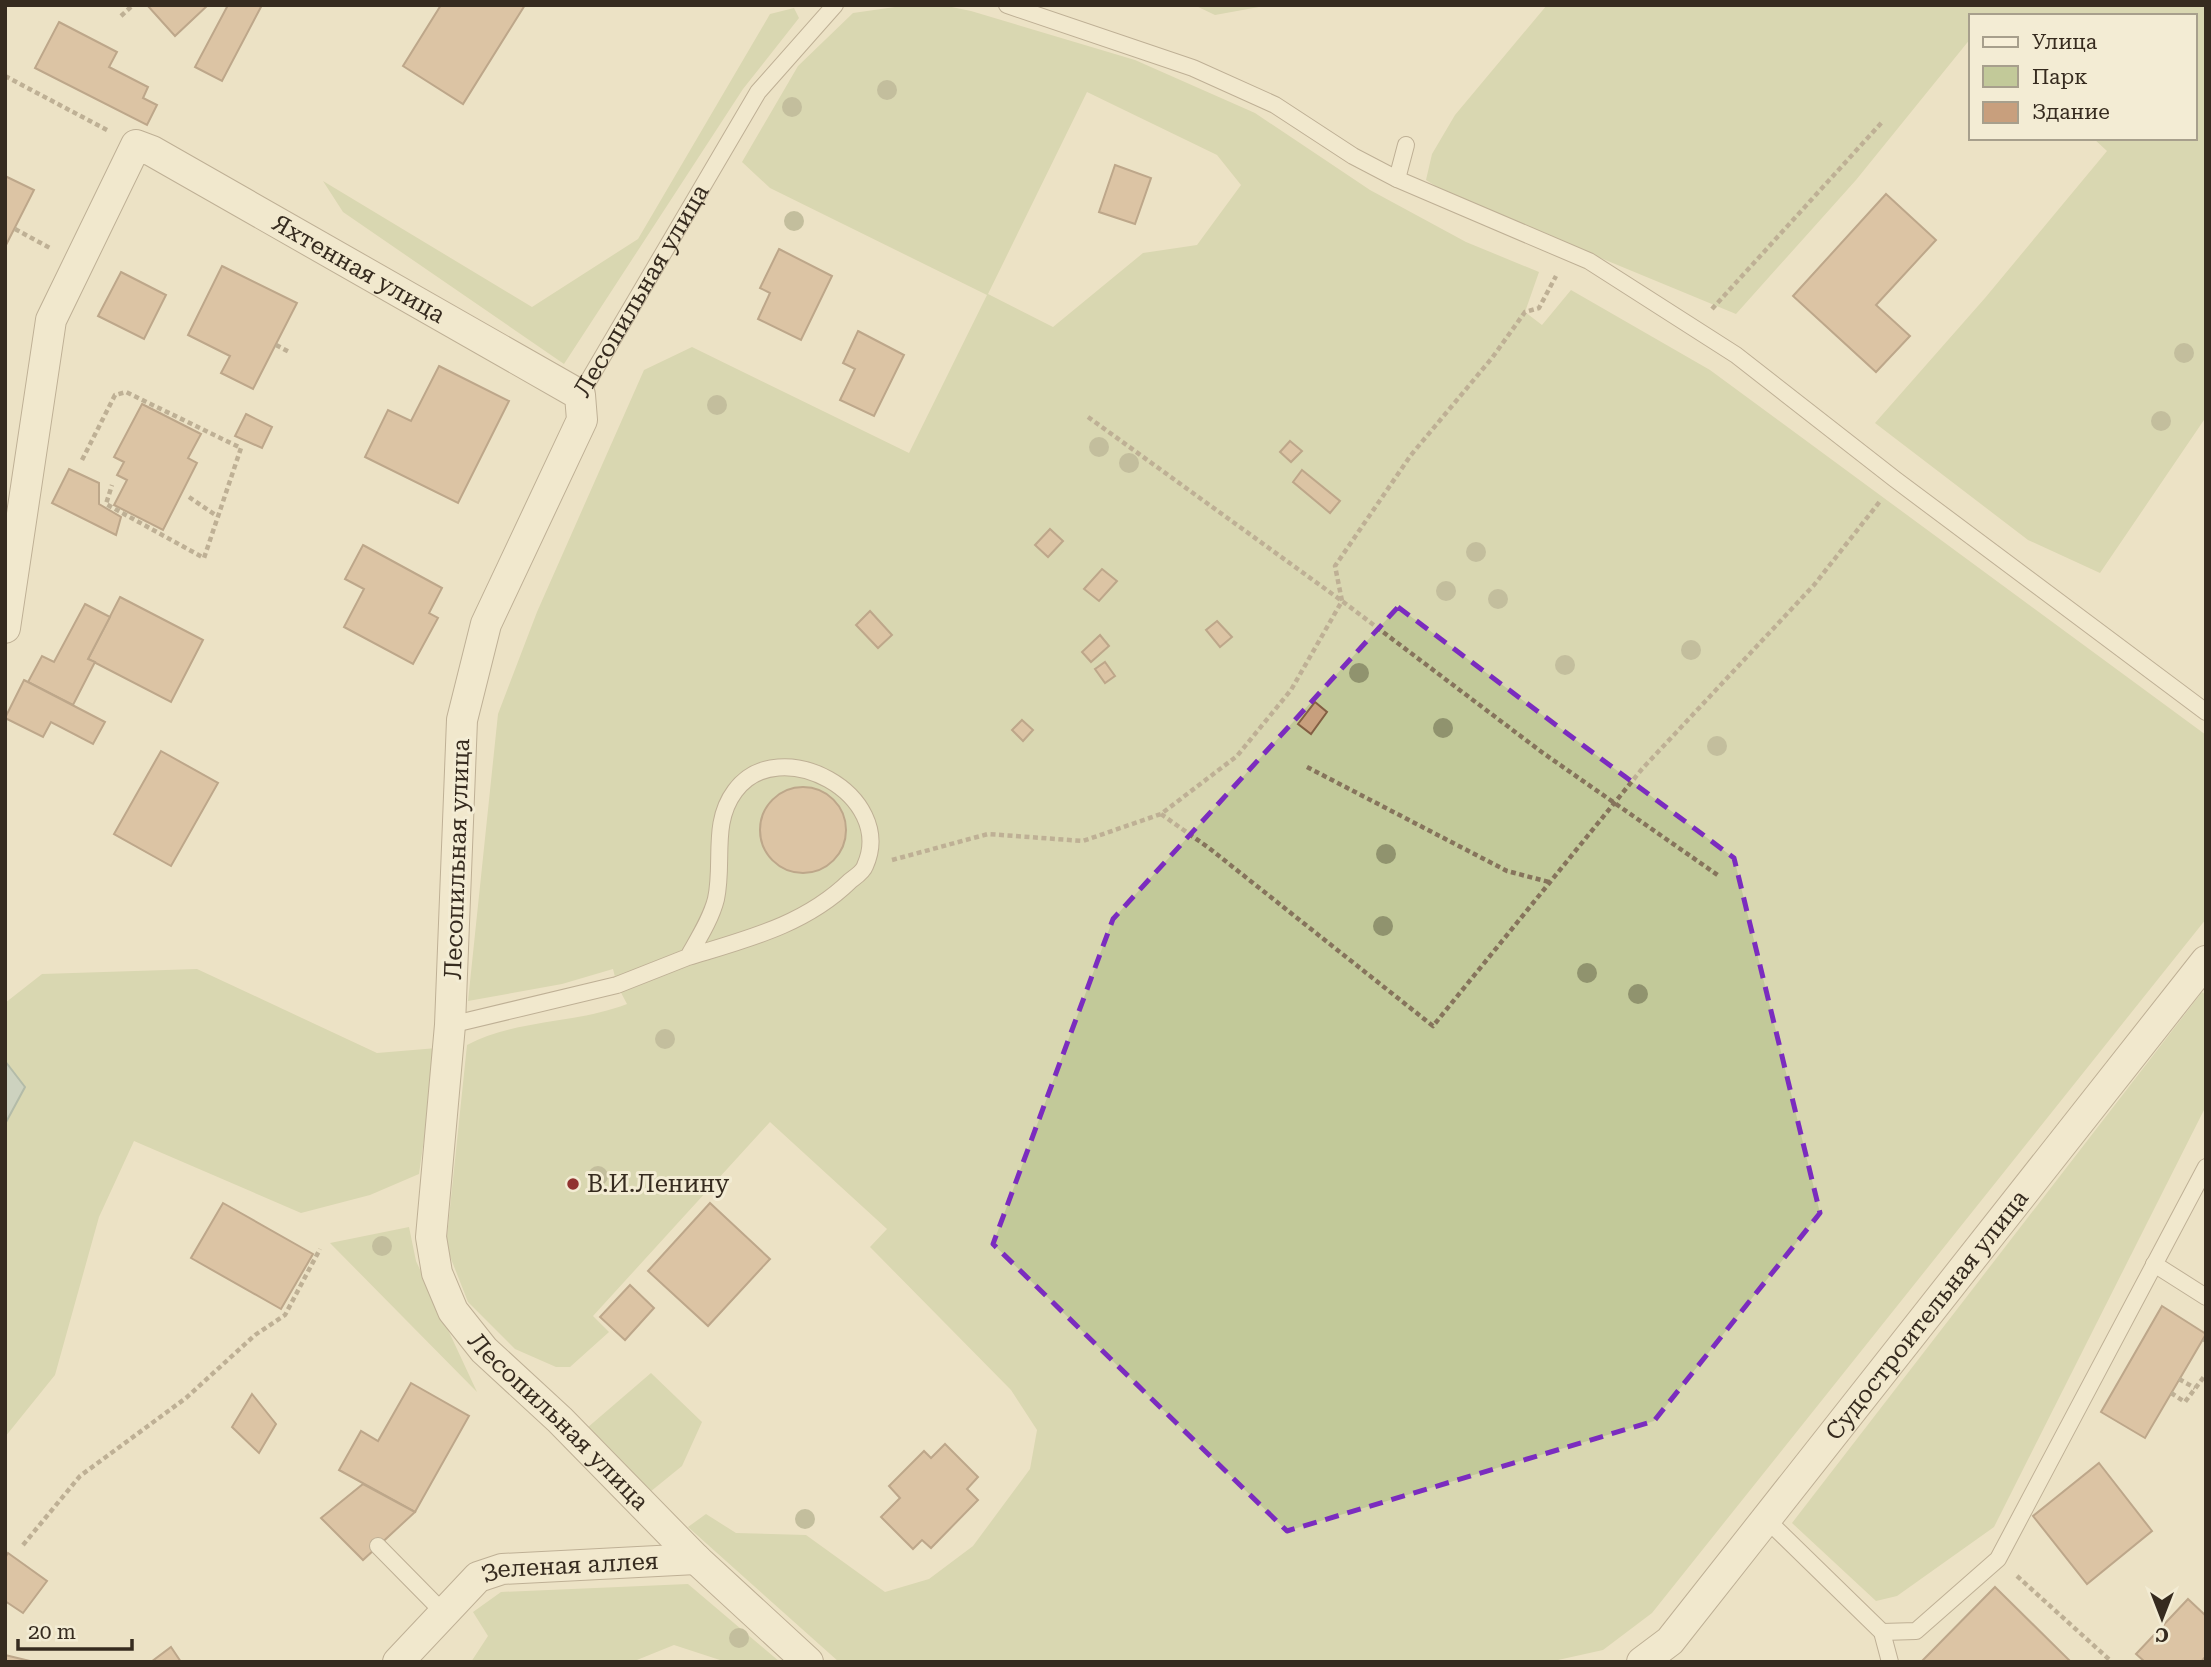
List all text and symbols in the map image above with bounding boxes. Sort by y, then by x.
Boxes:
legend [1969,14,2197,140]
text: Улица [2032,30,2098,54]
text: Парк [2032,65,2088,89]
text: Здание [2032,100,2110,124]
street label: Лесопильная улица [568,179,715,402]
street label: Яхтенная улица [267,209,450,329]
street label: Лесопильная улица [439,738,475,980]
place label: В.И.Ленину [587,1170,730,1198]
marker: В.И.Ленину [565,1176,581,1192]
street label: Судостроительная улица [1820,1184,2034,1446]
street label: Лесопильная улица [462,1328,654,1516]
street label: Зеленая аллея [478,1547,659,1589]
north arrow [2127,1583,2197,1653]
scale bar [18,1608,131,1652]
text: 20 m [28,1620,76,1644]
text: С [2155,1623,2169,1646]

